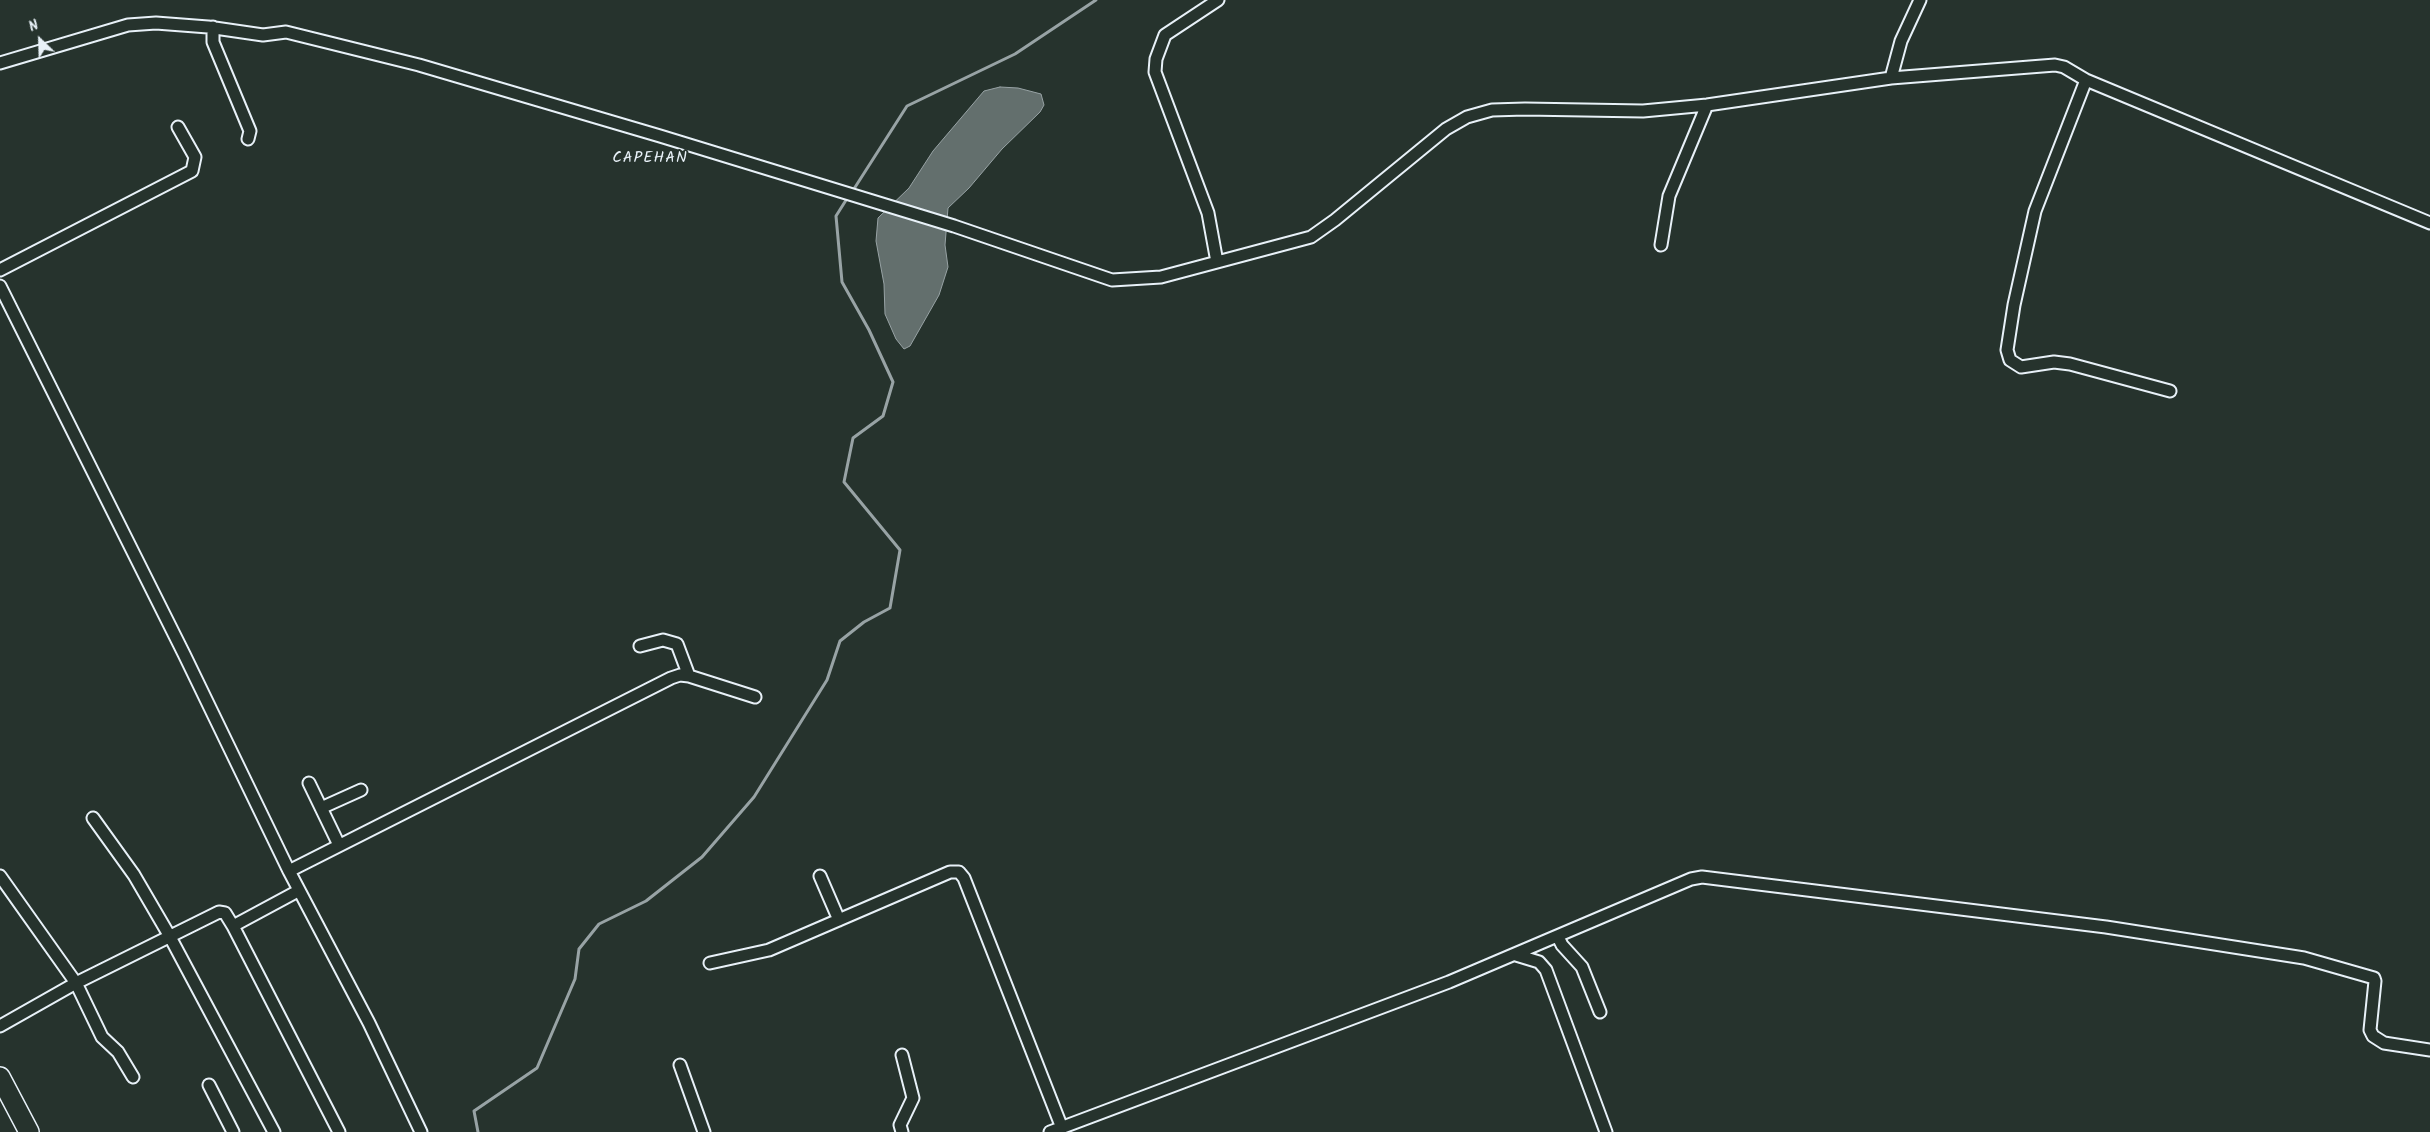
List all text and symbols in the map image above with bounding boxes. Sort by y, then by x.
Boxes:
text: N [25,14,42,38]
north arrow [15,15,65,65]
district label: CAPEHAN [611,149,689,169]

